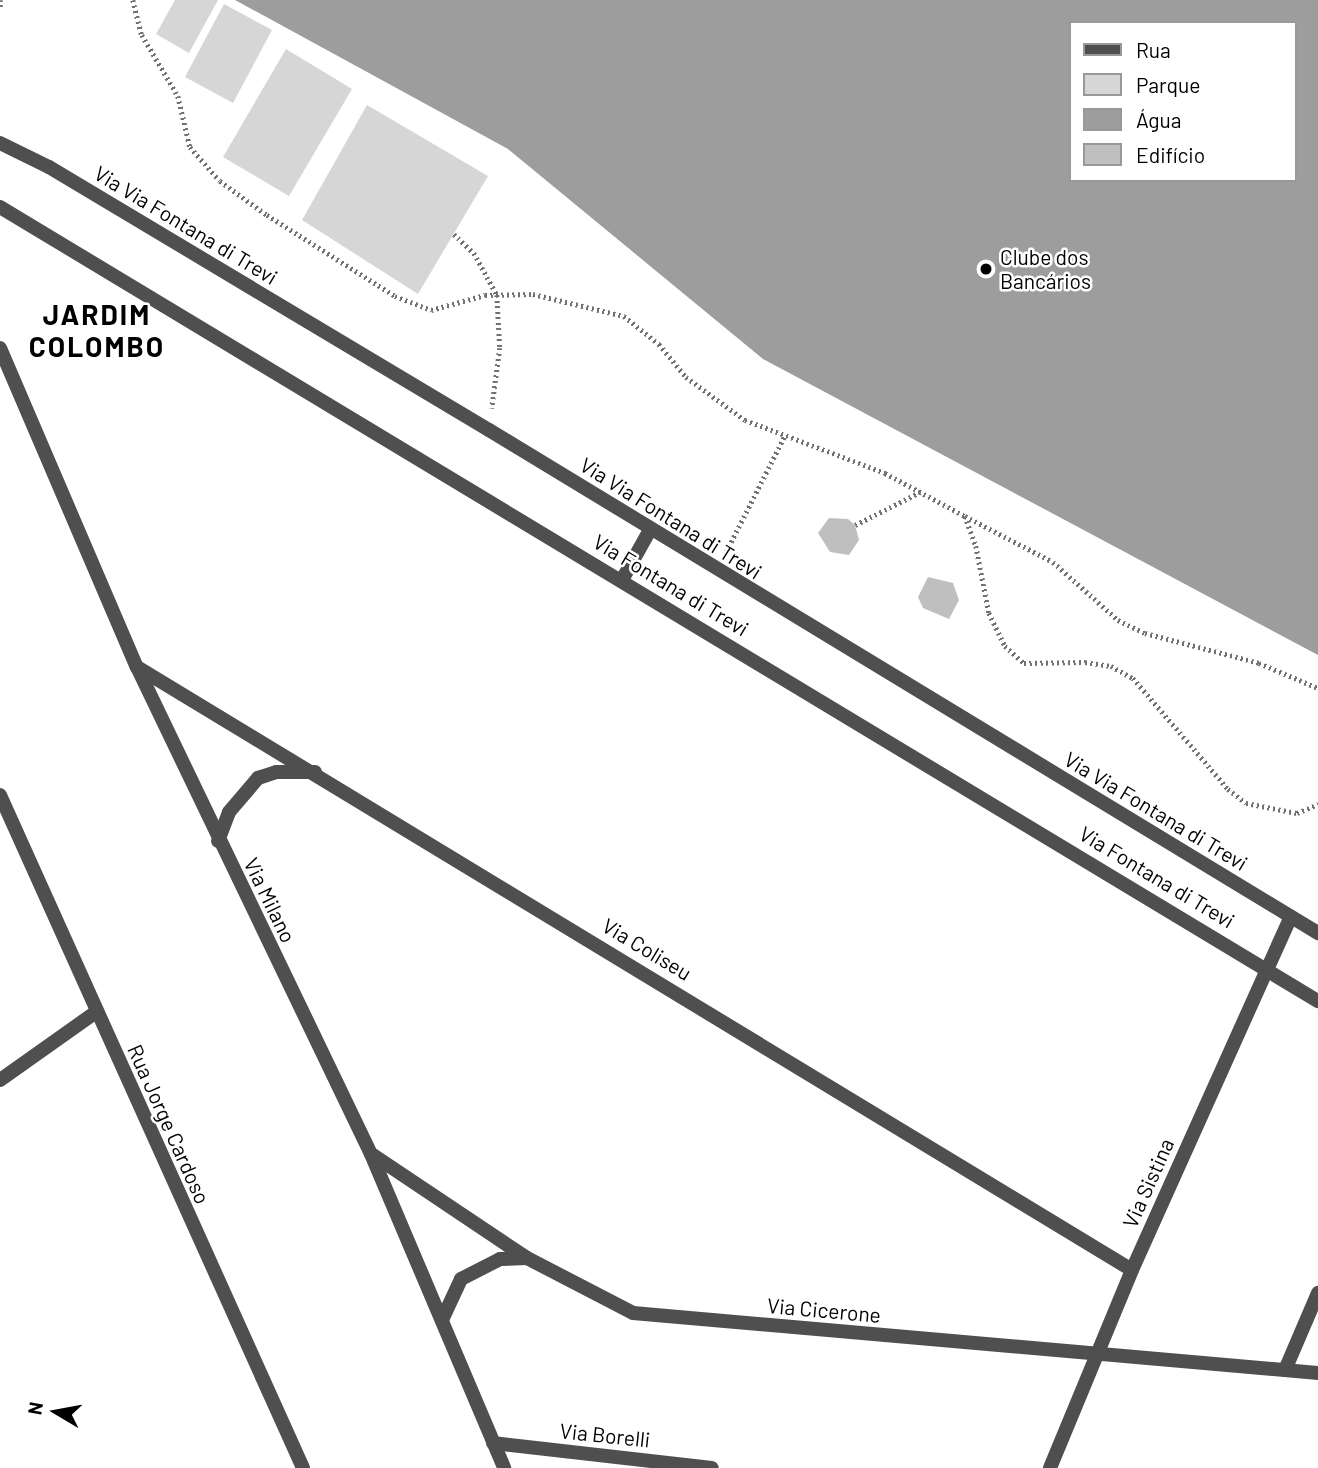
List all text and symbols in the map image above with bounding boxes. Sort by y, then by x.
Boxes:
legend [1070,21,1297,182]
text: Rua [1136,37,1171,62]
text: Parque [1136,72,1201,97]
text: Água [1136,107,1182,132]
text: Edifício [1136,142,1205,167]
street label: Via Via Fontana di Trevi [90,160,282,290]
place label: Clube dos Bancários [1000,244,1091,294]
marker: Clube dos Bancários [978,261,994,277]
district label: JARDIM COLOMBO [30,297,164,363]
street label: Via Via Fontana di Trevi [576,452,766,584]
street label: Via Fontana di Trevi [589,529,753,641]
street label: Via Via Fontana di Trevi [1060,746,1252,876]
street label: Via Fontana di Trevi [1075,821,1239,933]
street label: Via Milano [239,853,301,947]
street label: Via Coliseu [598,913,696,985]
street label: Rua Jorge Cardoso [123,1040,215,1208]
street label: Via Sistina [1117,1134,1179,1232]
street label: Via Cicerone [766,1292,882,1328]
north arrow [21,1377,91,1447]
text: N [22,1400,47,1416]
street label: Via Borelli [558,1418,652,1452]

